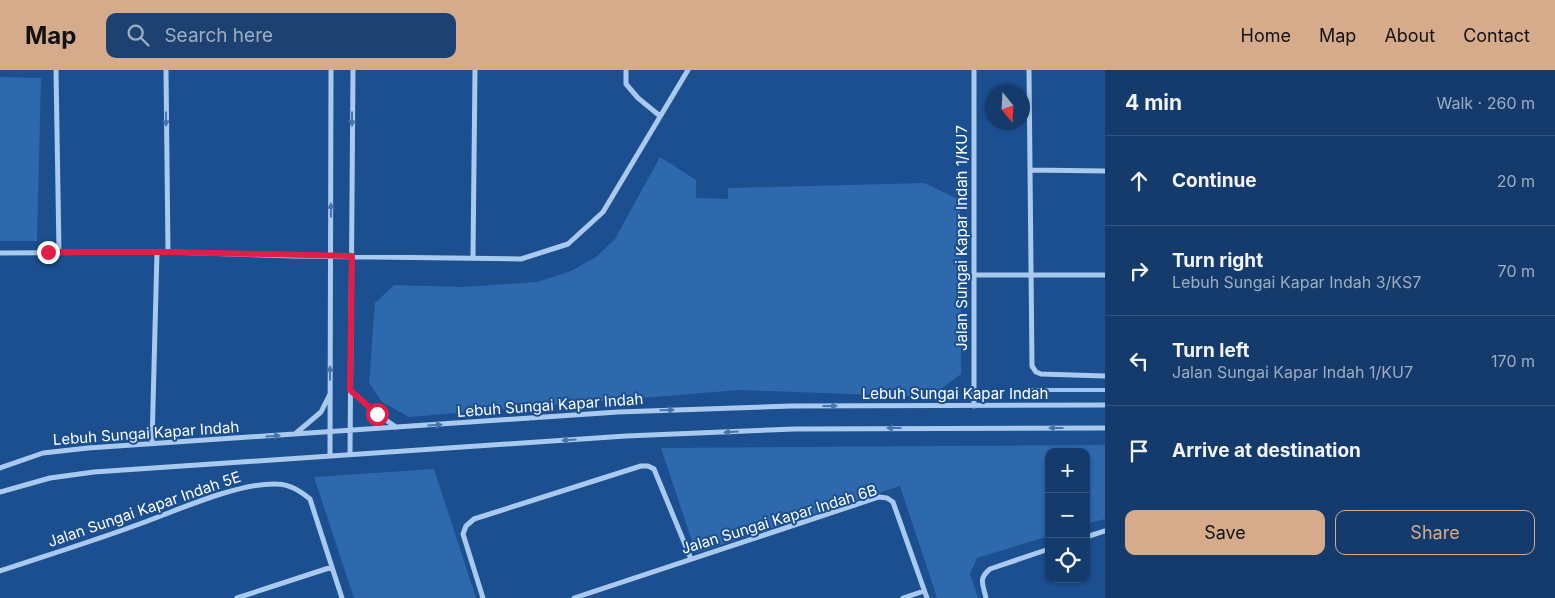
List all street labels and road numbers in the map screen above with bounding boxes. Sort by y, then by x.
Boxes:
street label: Jalan Sungai Kapar Indah 1/KU7 [952,125,971,351]
street label: Lebuh Sungai Kapar Indah [862,384,1048,403]
street label: Lebuh Sungai Kapar Indah [456,389,644,421]
street label: Lebuh Sungai Kapar Indah [52,417,240,449]
street label: Jalan Sungai Kapar Indah 5E [45,467,243,551]
street label: Jalan Sungai Kapar Indah 6B [679,480,879,558]

